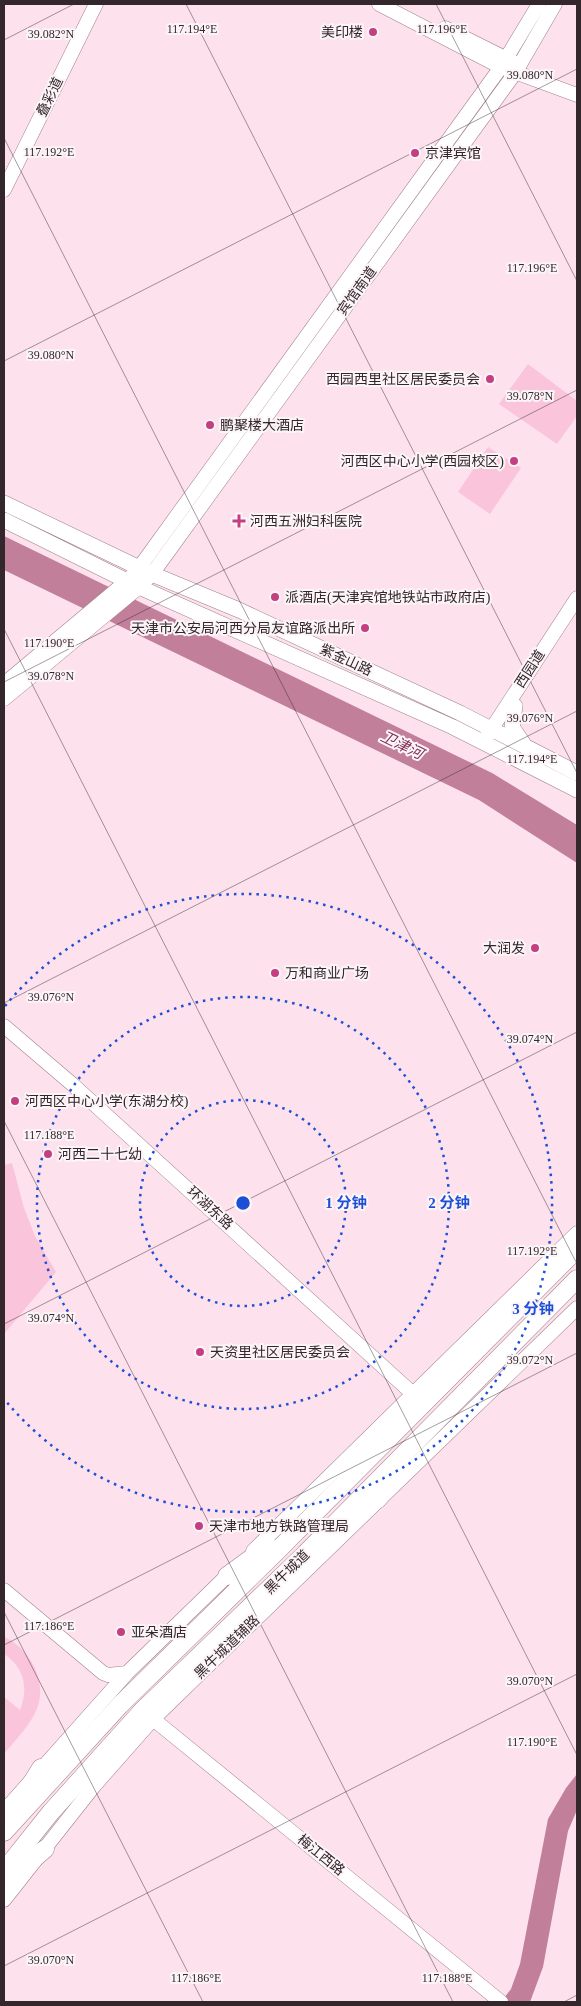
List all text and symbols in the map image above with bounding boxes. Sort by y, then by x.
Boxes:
text: 117.194°E [167,22,217,36]
text: 117.196°E [417,22,467,36]
place label: 美印楼 [321,25,363,40]
marker: 美印楼 [367,26,379,38]
text: 39.082°N [28,27,75,41]
text: 39.080°N [507,68,554,82]
street label: 叠彩道 [34,75,66,119]
text: 117.192°E [24,145,74,159]
place label: 京津宾馆 [425,146,481,161]
marker: 京津宾馆 [409,147,421,159]
text: 117.196°E [507,261,557,275]
street label: 宾馆南道 [334,264,380,318]
text: 39.080°N [28,348,75,362]
place label: 西园西里社区居民委员会 [326,372,480,387]
marker: 西园西里社区居民委员会 [484,373,496,385]
text: 39.078°N [507,389,554,403]
place label: 鹏聚楼大酒店 [220,418,304,433]
marker: 鹏聚楼大酒店 [204,419,216,431]
place label: 河西区中心小学(西园校区) [341,453,504,470]
marker: 河西区中心小学(西园校区) [508,455,520,467]
place label: 河西五洲妇科医院 [250,513,362,529]
marker: 河西五洲妇科医院 [232,514,246,528]
place label: 派酒店(天津宾馆地铁站市政府店) [285,590,491,606]
marker: 派酒店(天津宾馆地铁站市政府店) [269,591,281,603]
place label: 天津市公安局河西分局友谊路派出所 [131,621,355,636]
marker: 天津市公安局河西分局友谊路派出所 [359,622,371,634]
text: 117.190°E [24,636,74,650]
street label: 紫金山路 [317,641,375,679]
street label: 西园道 [512,647,548,691]
text: 39.078°N [28,669,75,683]
text: 39.076°N [507,711,554,725]
water label: 卫津河 [378,728,428,763]
text: 117.194°E [507,752,557,766]
place label: 大润发 [483,940,525,956]
marker: 大润发 [529,942,541,954]
place label: 万和商业广场 [285,966,369,981]
marker: 万和商业广场 [269,967,281,979]
text: 39.076°N [28,990,75,1004]
text: 39.074°N [507,1032,554,1046]
place label: 河西区中心小学(东湖分校) [25,1093,189,1110]
marker: 河西区中心小学(东湖分校) [9,1095,21,1107]
text: 117.188°E [24,1128,74,1142]
place label: 河西二十七幼 [58,1147,142,1162]
marker: 河西二十七幼 [42,1148,54,1160]
street label: 环湖东路 [184,1184,236,1232]
centre of rings [234,1194,252,1212]
text: 1 分钟 [325,1195,367,1211]
text: 2 分钟 [428,1195,470,1211]
text: 117.192°E [507,1244,557,1258]
text: 3 分钟 [512,1301,554,1317]
text: 39.074°N [28,1311,75,1325]
place label: 天资里社区居民委员会 [210,1345,350,1360]
marker: 天资里社区居民委员会 [194,1346,206,1358]
text: 39.072°N [507,1353,554,1367]
place label: 天津市地方铁路管理局 [209,1519,349,1534]
marker: 天津市地方铁路管理局 [193,1520,205,1532]
street label: 黑牛城道 [262,1547,312,1597]
street label: 黑牛城道辅路 [192,1612,262,1682]
text: 117.186°E [24,1619,74,1633]
place label: 亚朵酒店 [131,1625,187,1640]
marker: 亚朵酒店 [115,1626,127,1638]
text: 39.070°N [507,1674,554,1688]
text: 117.190°E [507,1735,557,1749]
street label: 梅江西路 [295,1832,347,1878]
text: 39.070°N [28,1953,75,1967]
text: 117.186°E [171,1971,221,1985]
text: 117.188°E [422,1971,472,1985]

